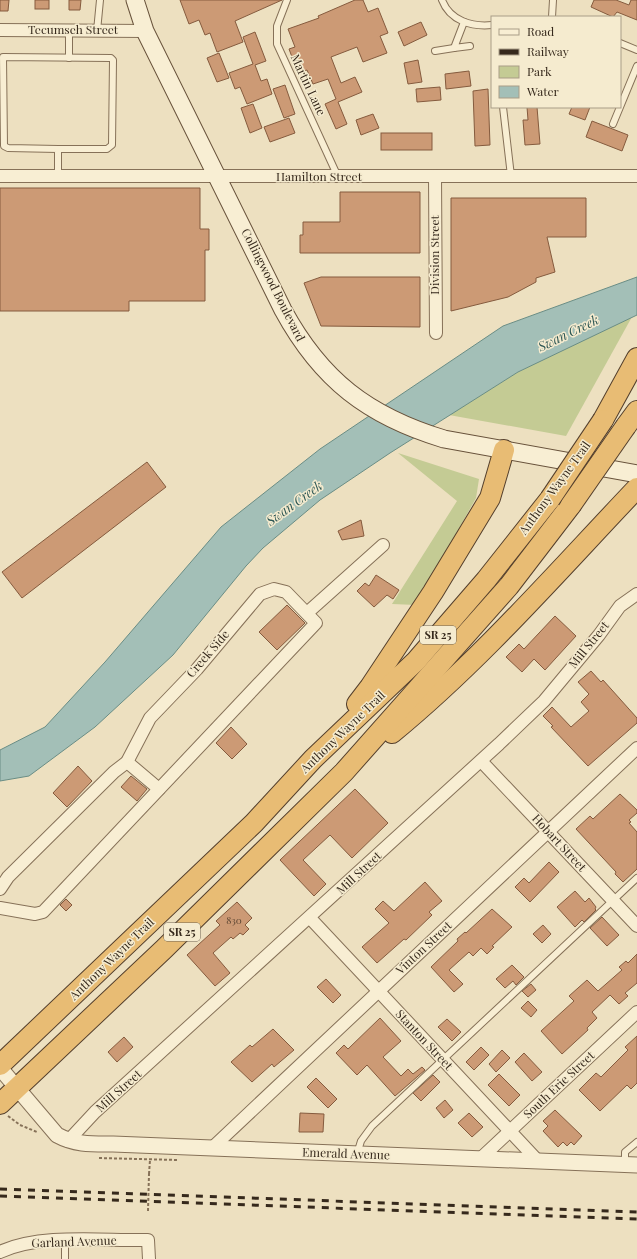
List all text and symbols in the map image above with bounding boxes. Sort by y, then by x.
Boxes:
legend [491,16,621,108]
street label: Tecumseh Street [28,21,119,37]
text: Road [527,23,554,39]
text: Railway [527,43,569,59]
street label: Martin Lane [288,51,330,118]
text: Park [527,63,552,79]
text: Water [526,83,560,99]
street label: Hamilton Street [276,168,363,184]
street label: Division Street [426,215,442,295]
street label: Collingwood Boulevard [238,225,309,344]
water label: Swan Creek [534,310,601,355]
street label: Anthony Wayne Trail [514,437,594,538]
water label: Swan Creek [261,476,325,529]
street label: Mill Street [564,617,613,671]
street label: Creek Side [182,626,232,680]
road number: SR 25 [420,626,456,644]
street label: Anthony Wayne Trail [296,686,388,777]
street label: Hobart Street [529,810,591,875]
street label: Mill Street [332,847,385,897]
street label: Anthony Wayne Trail [65,913,157,1004]
house number: 830 [226,913,242,927]
street label: Vinton Street [391,917,455,978]
road number: SR 25 [164,923,200,941]
street label: Stanton Street [393,1006,457,1073]
street label: South Erie Street [519,1047,598,1121]
street label: Mill Street [92,1065,145,1115]
street label: Emerald Avenue [302,1143,390,1163]
street label: Garland Avenue [31,1232,117,1250]

